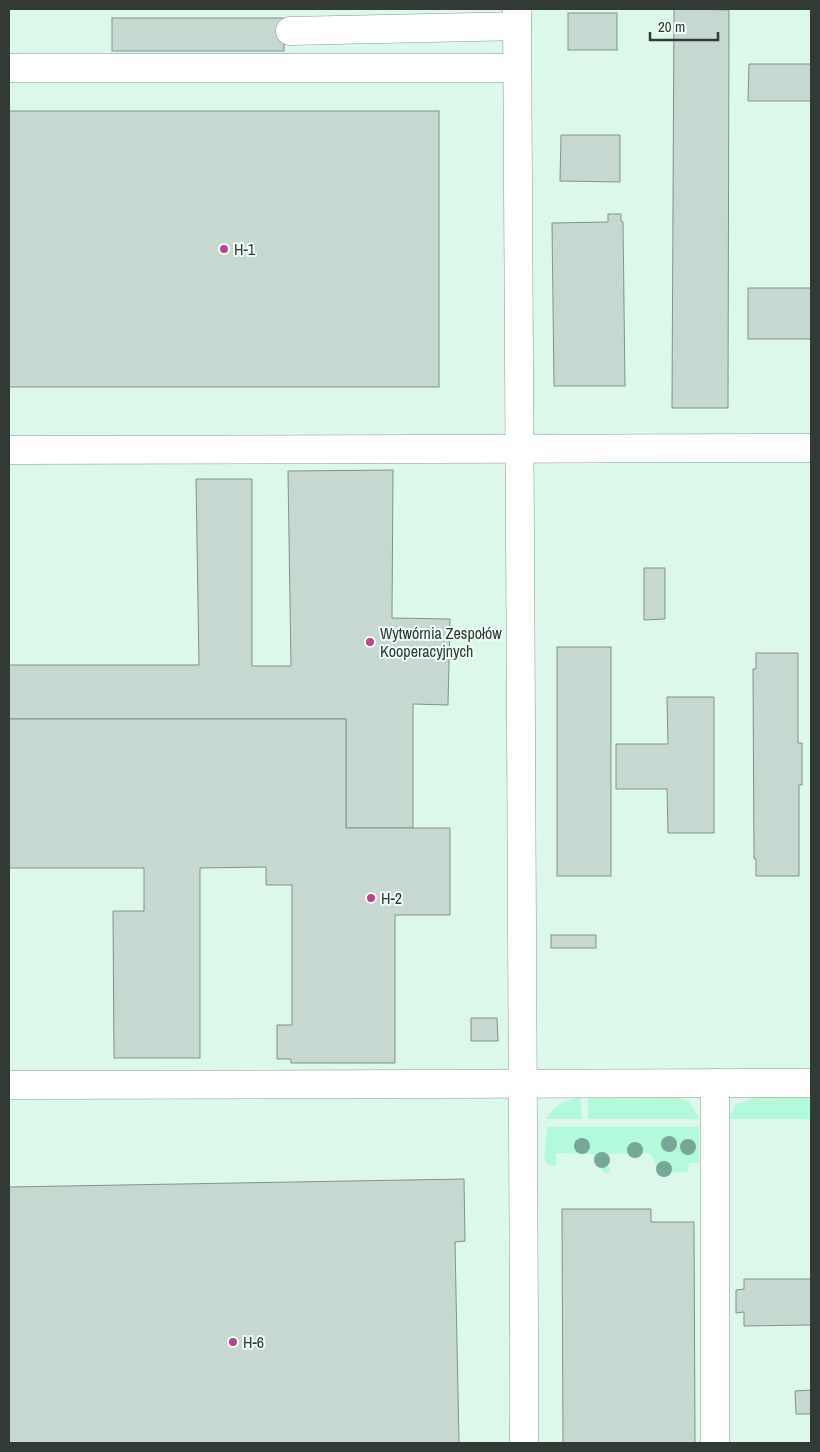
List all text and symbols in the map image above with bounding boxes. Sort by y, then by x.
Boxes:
scale bar [650,10,718,42]
text: 20 m [658,16,685,37]
place label: H-1 [234,238,256,260]
marker: H-1 [218,243,230,255]
place label: Wytwórnia Zespołów Kooperacyjnych [380,622,502,662]
marker: Wytwórnia Zespołów Kooperacyjnych [364,636,376,648]
place label: H-2 [381,887,402,909]
marker: H-2 [365,892,377,904]
place label: H-6 [243,1331,264,1353]
marker: H-6 [227,1336,239,1348]

